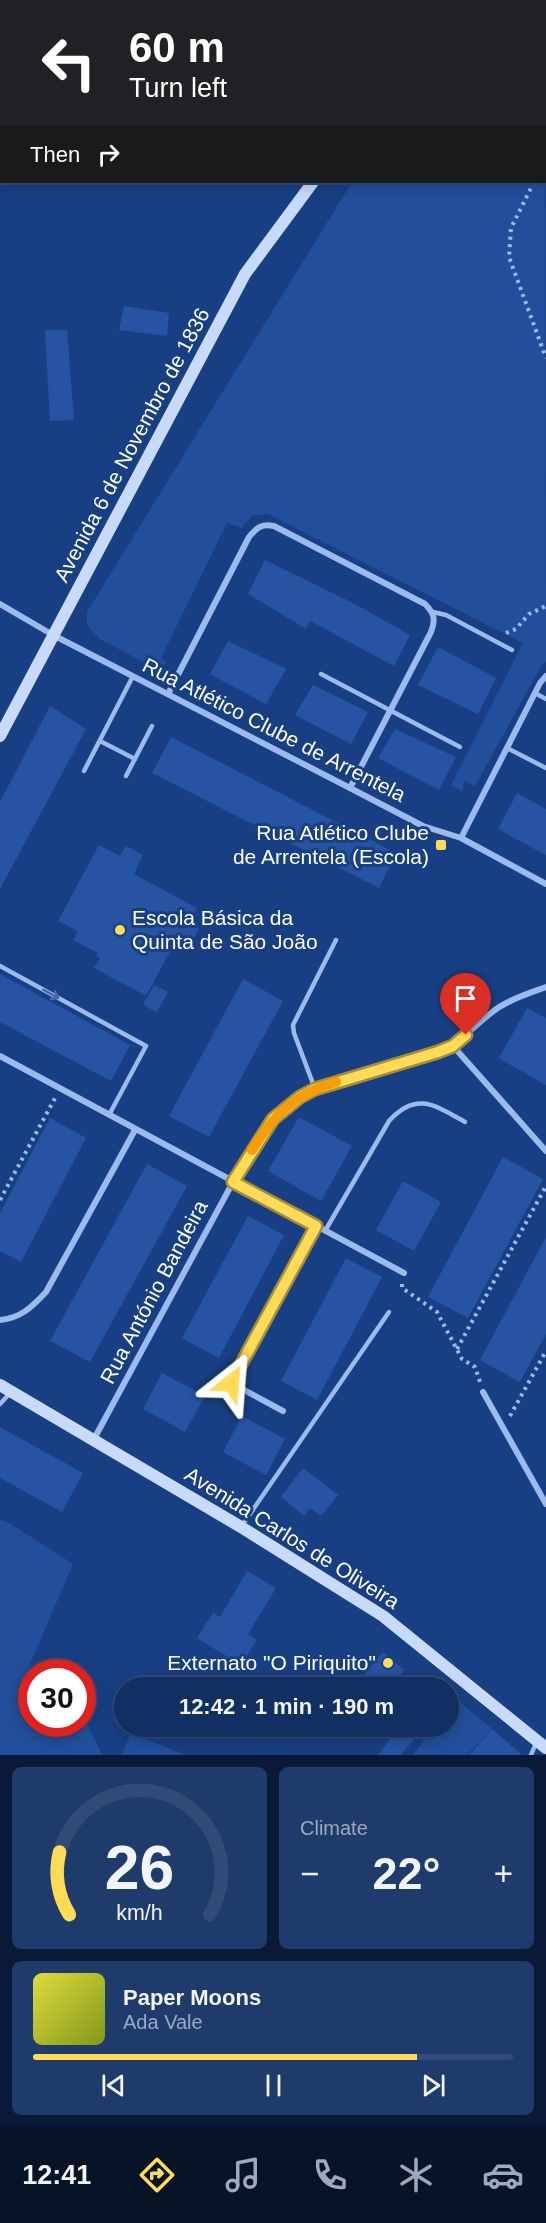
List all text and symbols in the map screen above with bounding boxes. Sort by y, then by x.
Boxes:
icon: left [30,24,108,102]
text: 60 m [129,24,225,71]
text: Turn left [129,73,227,103]
icon: right [92,138,125,171]
text: Then [30,142,80,167]
street label: Avenida 6 de Novembro de 1836 [49,304,214,586]
street label: Rua Atlético Clube de Arrentela [139,653,410,806]
place label: Rua Atlético Clube de Arrentela (Escola) [233,821,429,868]
marker: Rua Atlético Clube de Arrentela (Escola) [434,838,448,852]
place label: Escola Básica da Quinta de São João [132,906,318,953]
marker: Escola Básica da Quinta de São João [113,923,127,937]
pin [440,973,491,1035]
icon: arrive [449,982,482,1015]
one-way arrow [42,989,60,1000]
street label: Rua António Bandeira [95,1196,212,1387]
position arrow [199,1351,263,1415]
street label: Avenida Carlos de Oliveira [181,1462,404,1613]
place label: Externato "O Piriquito" [167,1651,376,1674]
marker: Externato "O Piriquito" [381,1656,395,1670]
speed limit sign: 30 [18,1659,96,1737]
text: 12:42 · 1 min · 190 m [179,1694,394,1719]
text: Climate [300,1817,368,1839]
text: 26 [105,1833,174,1902]
text: 22° [372,1848,441,1899]
text: − [300,1855,319,1892]
text: + [494,1855,513,1892]
text: km/h [116,1901,163,1925]
text: Paper Moons [123,1985,261,2010]
text: Ada Vale [123,2011,203,2033]
icon: previous [97,2069,130,2102]
icon: pause [257,2069,290,2102]
icon: next [417,2069,450,2102]
icon: directions [136,2154,178,2196]
icon: music [222,2154,264,2196]
icon: phone [309,2154,351,2196]
icon: climate [395,2154,437,2196]
icon: car [482,2154,524,2196]
text: 12:41 [22,2160,91,2190]

